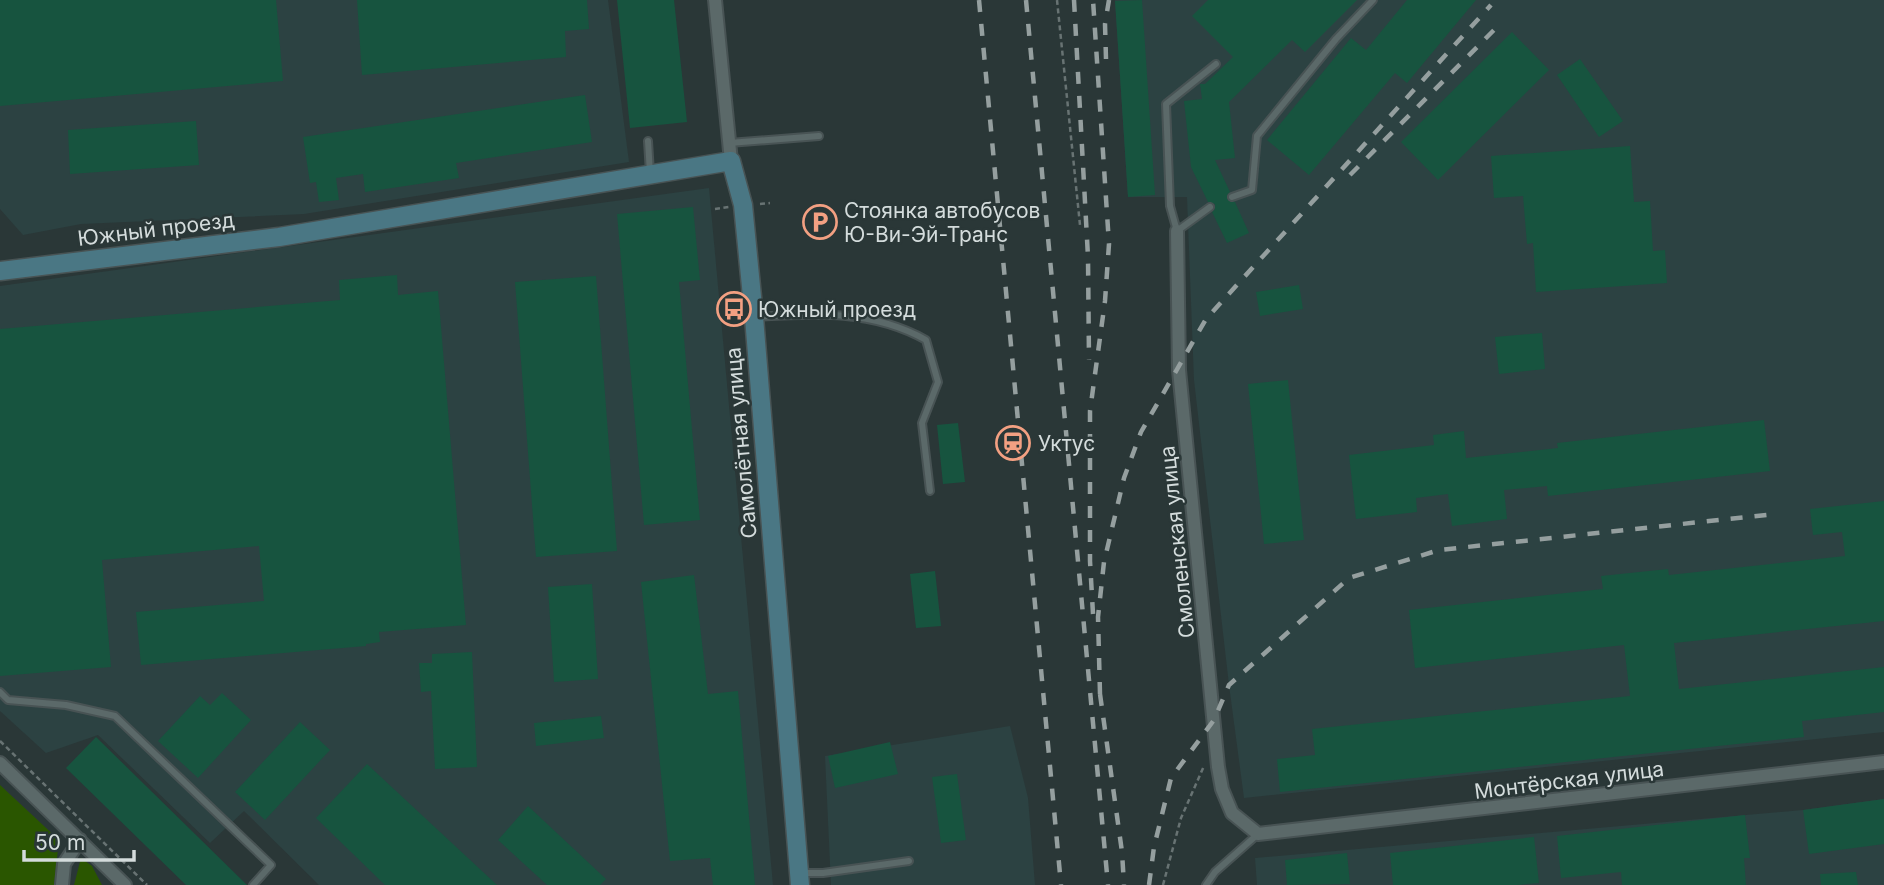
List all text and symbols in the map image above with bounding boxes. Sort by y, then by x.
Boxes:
place label: Стоянка автобусов Ю-Ви-Эй-Транс [844,198,1040,247]
parking icon: Стоянка автобусов Ю-Ви-Эй-Транс [801,203,839,241]
street label: Южный проезд [76,207,236,251]
bus stop icon: Южный проезд [715,290,753,328]
place label: Южный проезд [758,297,916,322]
street label: Самолётная улица [720,346,762,540]
station icon: Уктус [994,424,1032,462]
place label: Уктус [1038,431,1095,456]
street label: Смоленская улица [1154,445,1200,639]
street label: Монтёрская улица [1473,756,1665,804]
scale bar [24,818,135,862]
text: 50 m [35,830,85,855]

